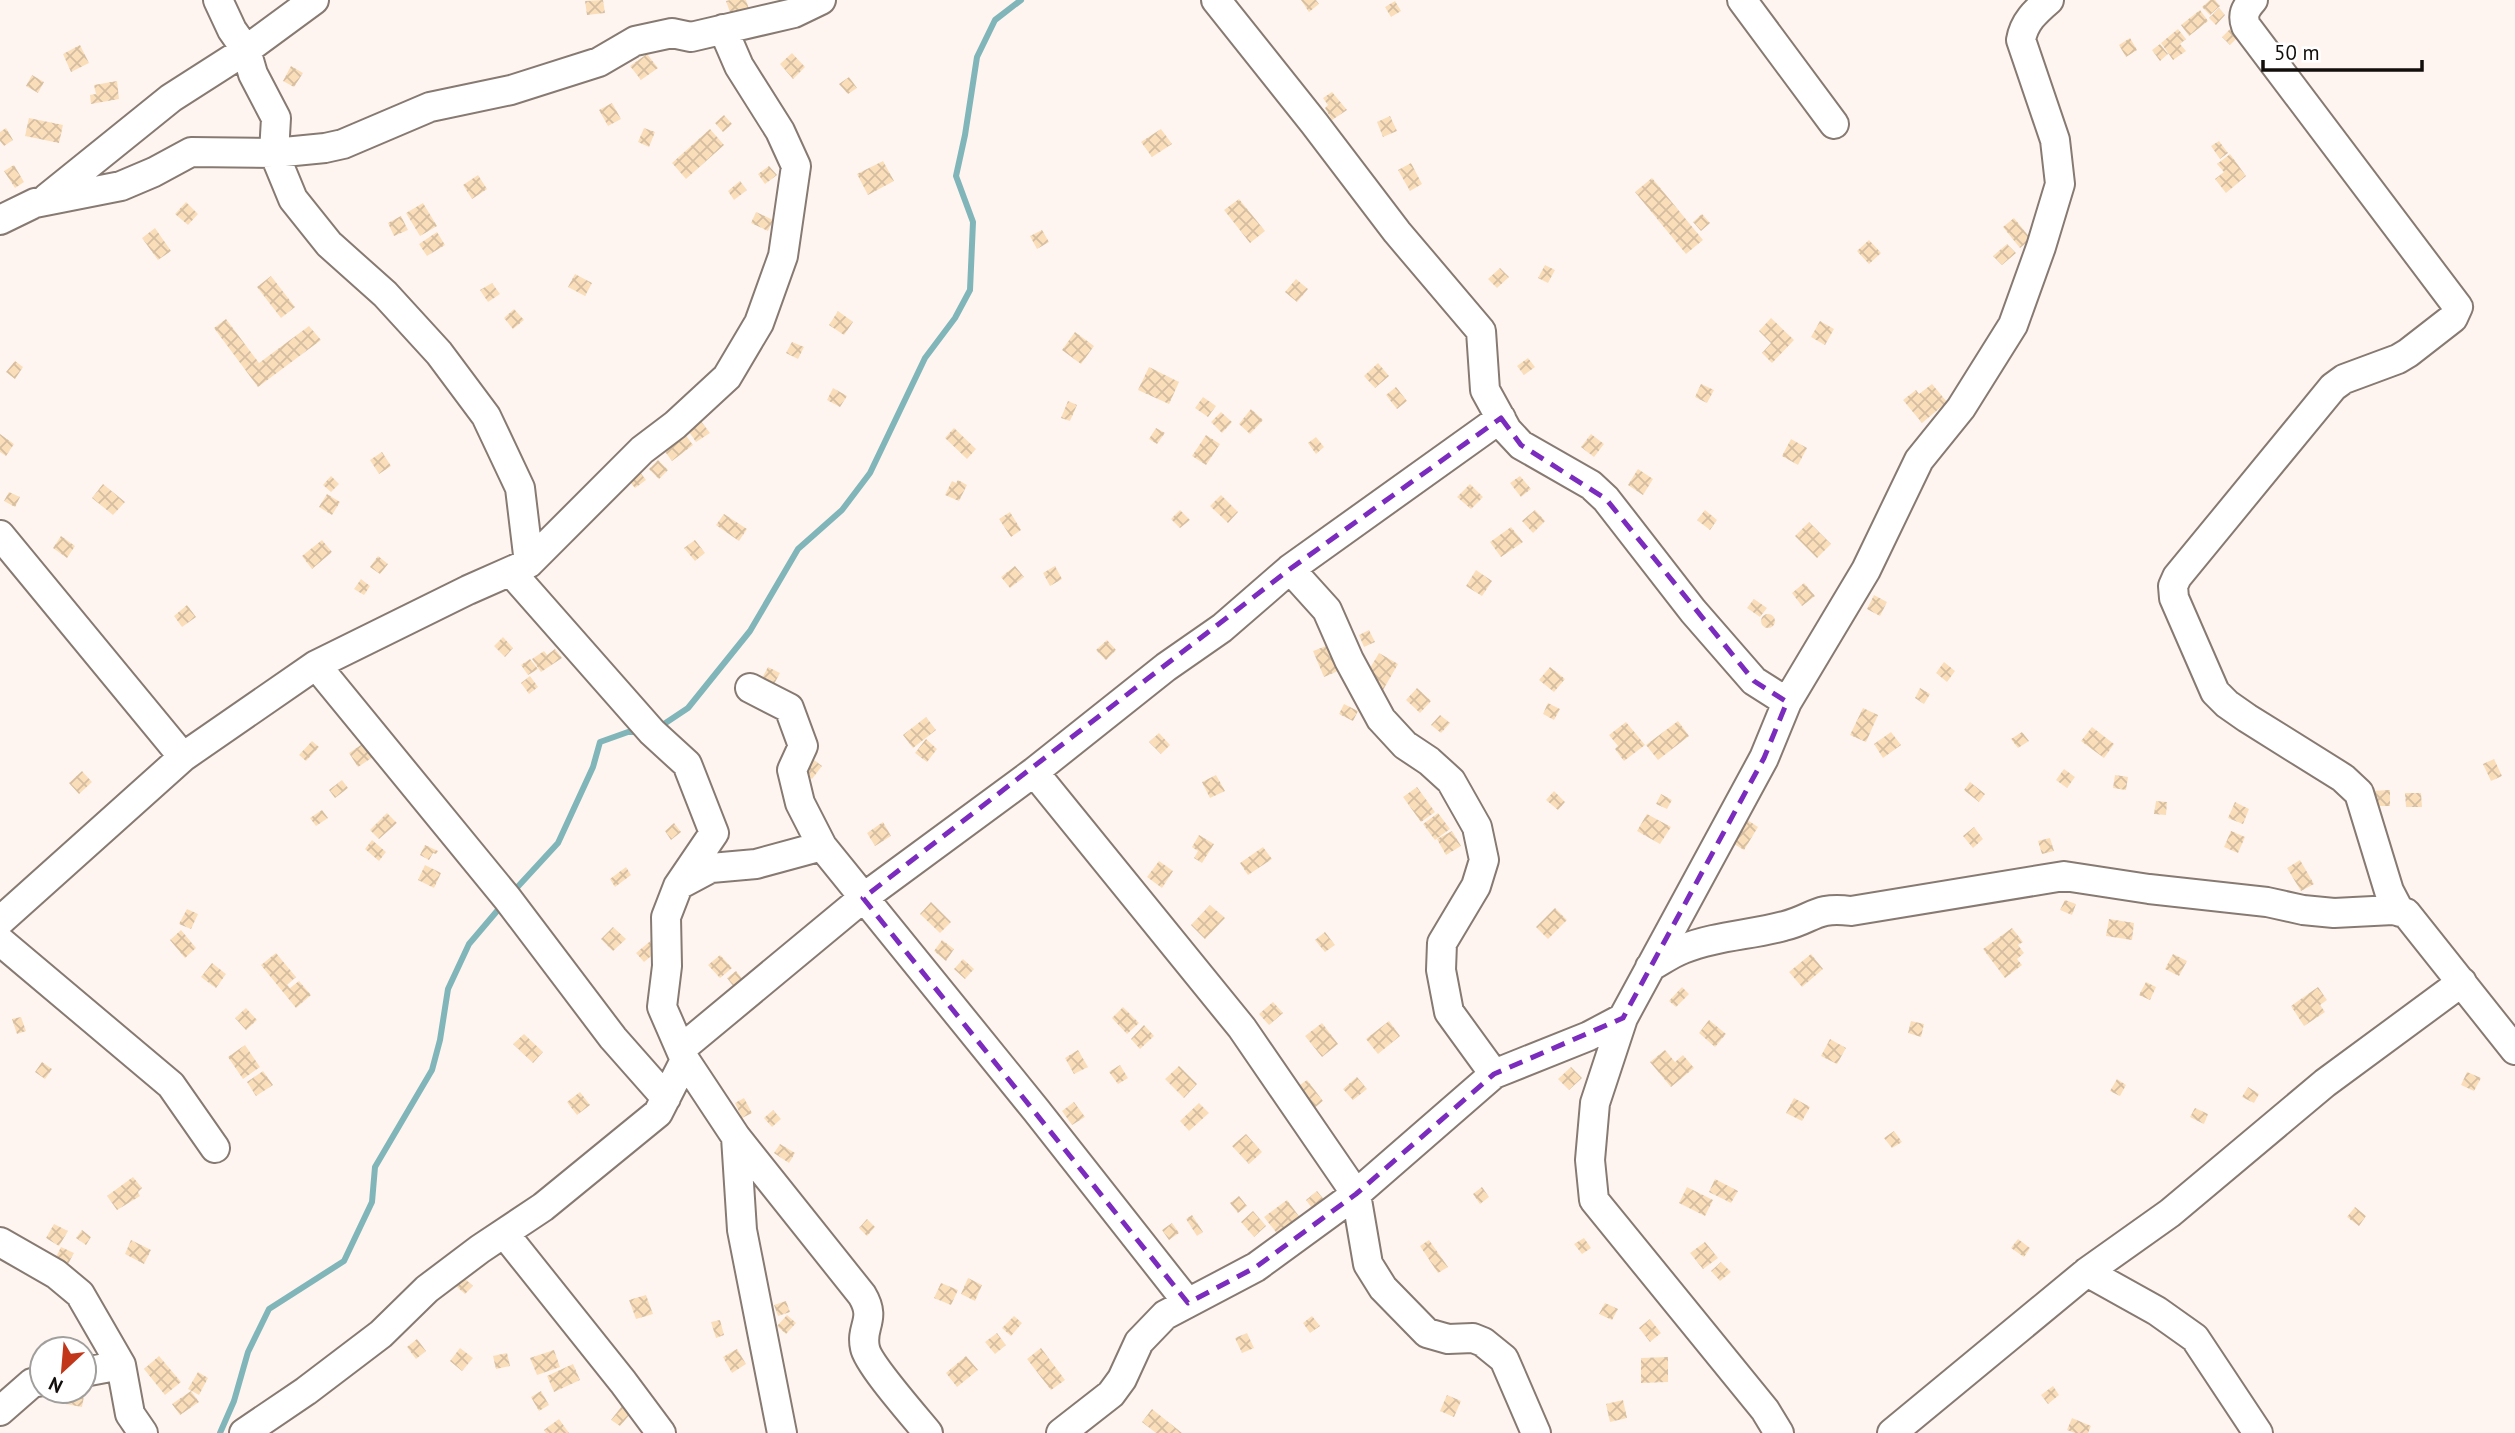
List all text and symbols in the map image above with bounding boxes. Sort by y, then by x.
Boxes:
scale bar [2263,28,2422,72]
text: 50 m [2274,39,2320,66]
north arrow [28,1335,98,1405]
text: N [45,1372,66,1399]

